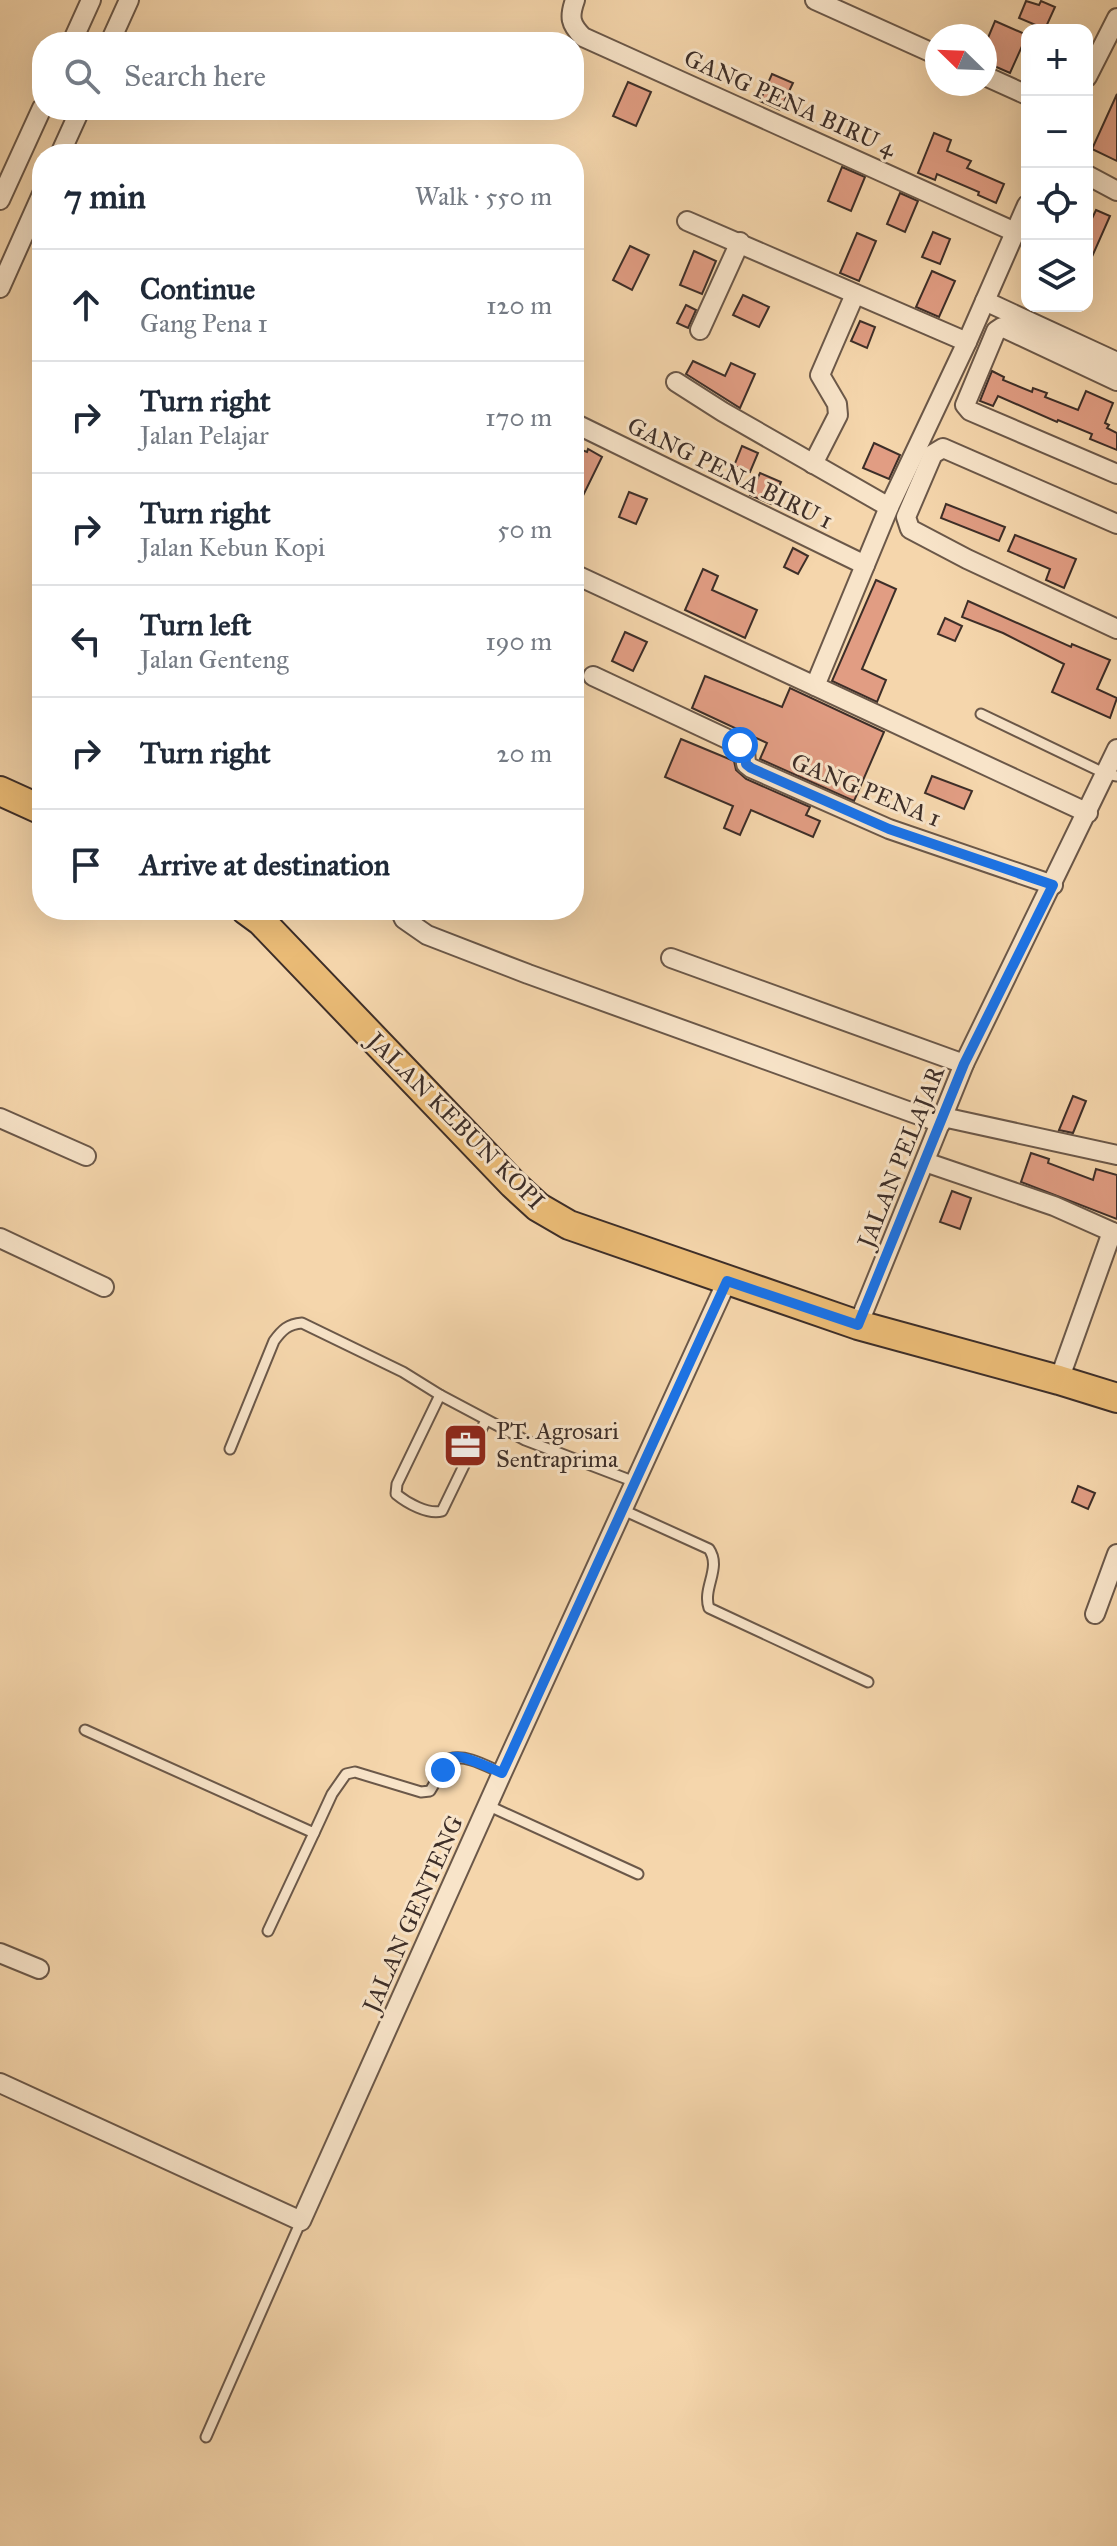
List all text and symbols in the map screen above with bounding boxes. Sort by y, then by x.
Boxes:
north arrow [925,24,997,96]
map controls [1021,24,1093,312]
button: + [1021,24,1093,96]
search box [32,32,584,120]
street label: GANG PENA BIRU 4 [680,43,901,163]
icon: search [60,54,104,98]
text: Search here [124,58,266,94]
button: − [1021,96,1093,168]
button: locate [1021,168,1093,240]
text: 7 min [64,176,146,217]
text: Walk · 550 m [415,180,552,212]
button: layers [1021,240,1093,312]
text: Continue [140,271,255,307]
icon: ahead [64,283,108,327]
text: 120 m [486,289,552,321]
text: Gang Pena 1 [140,307,268,339]
text: Turn right [140,383,271,419]
icon: right [64,395,108,439]
text: 170 m [485,401,552,433]
street label: GANG PENA BIRU 1 [622,410,838,536]
text: Jalan Pelajar [140,419,269,451]
text: Turn right [140,495,271,531]
icon: right [64,507,108,551]
text: 50 m [497,513,552,545]
text: Jalan Kebun Kopi [140,531,325,563]
text: Turn left [140,607,251,643]
icon: left [64,619,108,663]
text: 190 m [485,625,552,657]
text: Jalan Genteng [140,643,289,675]
route start [722,727,758,763]
icon: right [64,731,108,775]
text: Turn right [140,735,271,771]
text: 20 m [497,737,552,769]
street label: GANG PENA 1 [787,746,945,834]
icon: arrive [64,843,108,887]
text: Arrive at destination [140,847,390,883]
street label: JALAN KEBUN KOPI [359,1024,551,1216]
street label: JALAN PELAJAR [850,1061,952,1255]
place label: PT. Agrosari Sentraprima [496,1416,619,1474]
office icon: PT. Agrosari Sentraprima [441,1421,489,1469]
route end [425,1752,461,1788]
street label: JALAN GENTENG [355,1811,470,2020]

